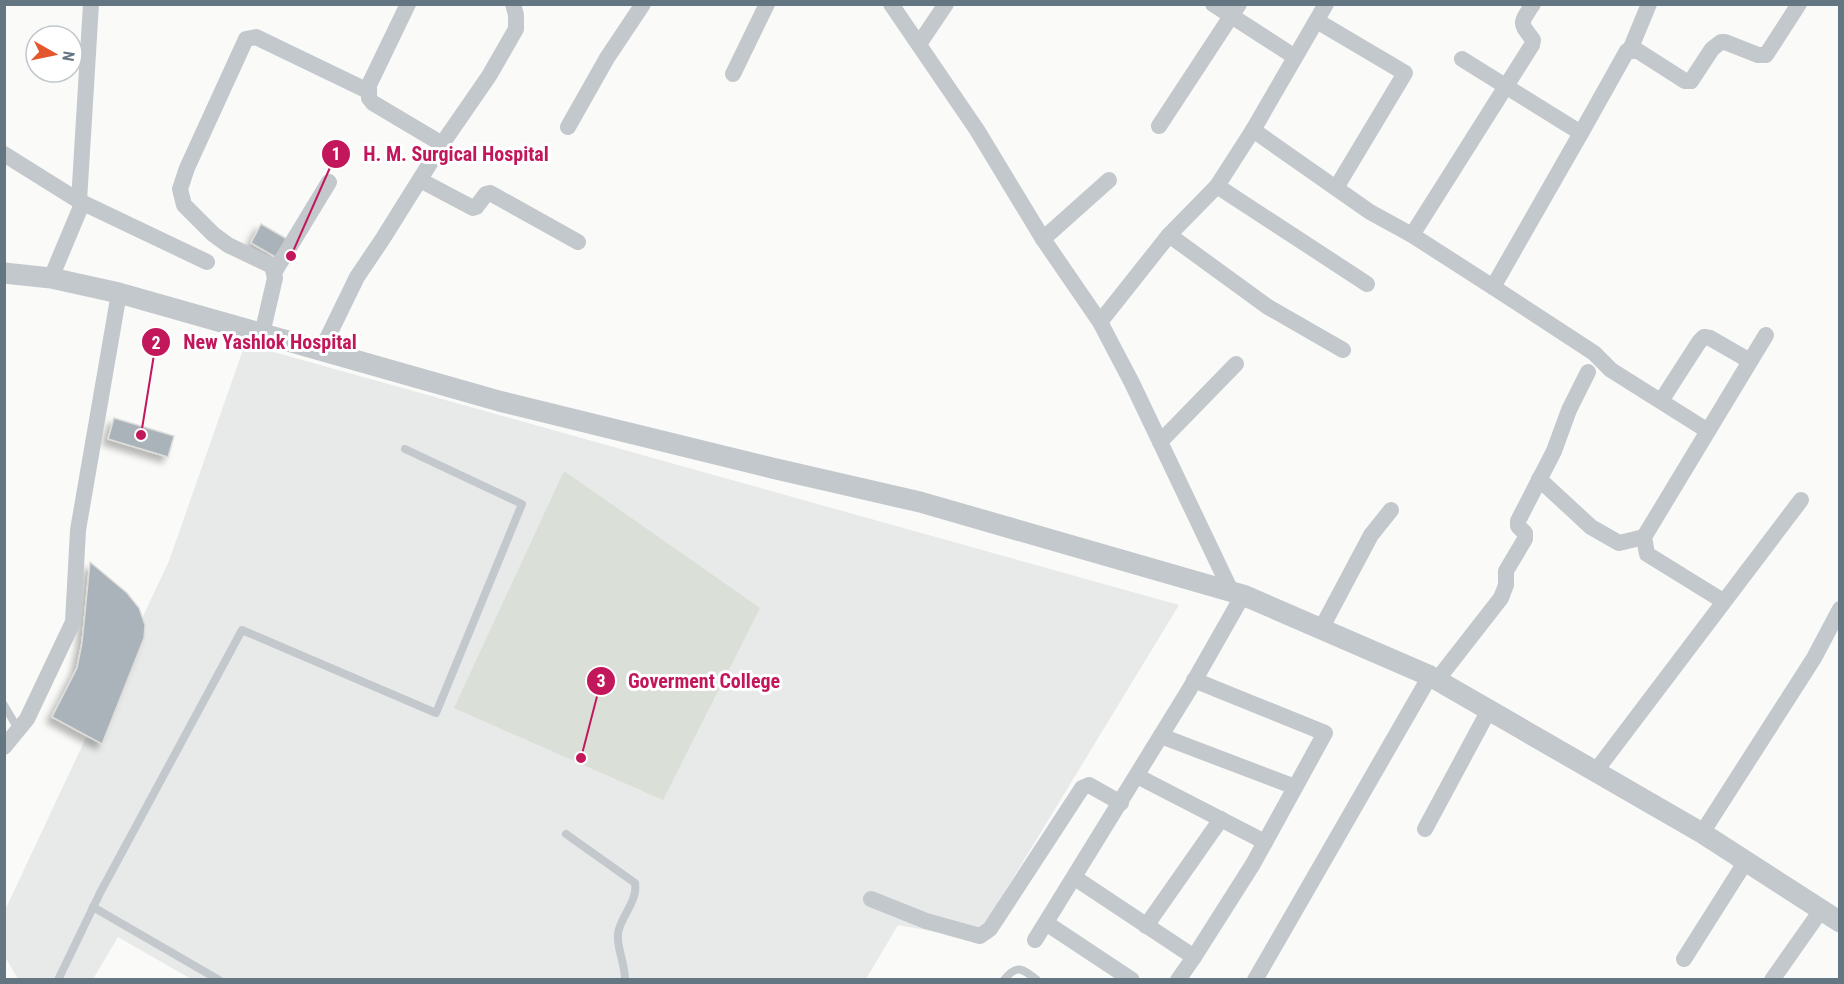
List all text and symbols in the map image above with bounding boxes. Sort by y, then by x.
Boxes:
north arrow [24,24,84,84]
text: N [58,50,78,63]
callout: H. M. Surgical Hospital [321,135,561,173]
text: H. M. Surgical Hospital [363,142,549,166]
text: 1 [331,143,341,164]
callout: New Yashlok Hospital [141,323,369,361]
text: New Yashlok Hospital [183,330,357,354]
text: 2 [151,332,161,353]
callout: Goverment College [586,662,792,700]
text: Goverment College [628,669,780,693]
text: 3 [596,670,606,691]

